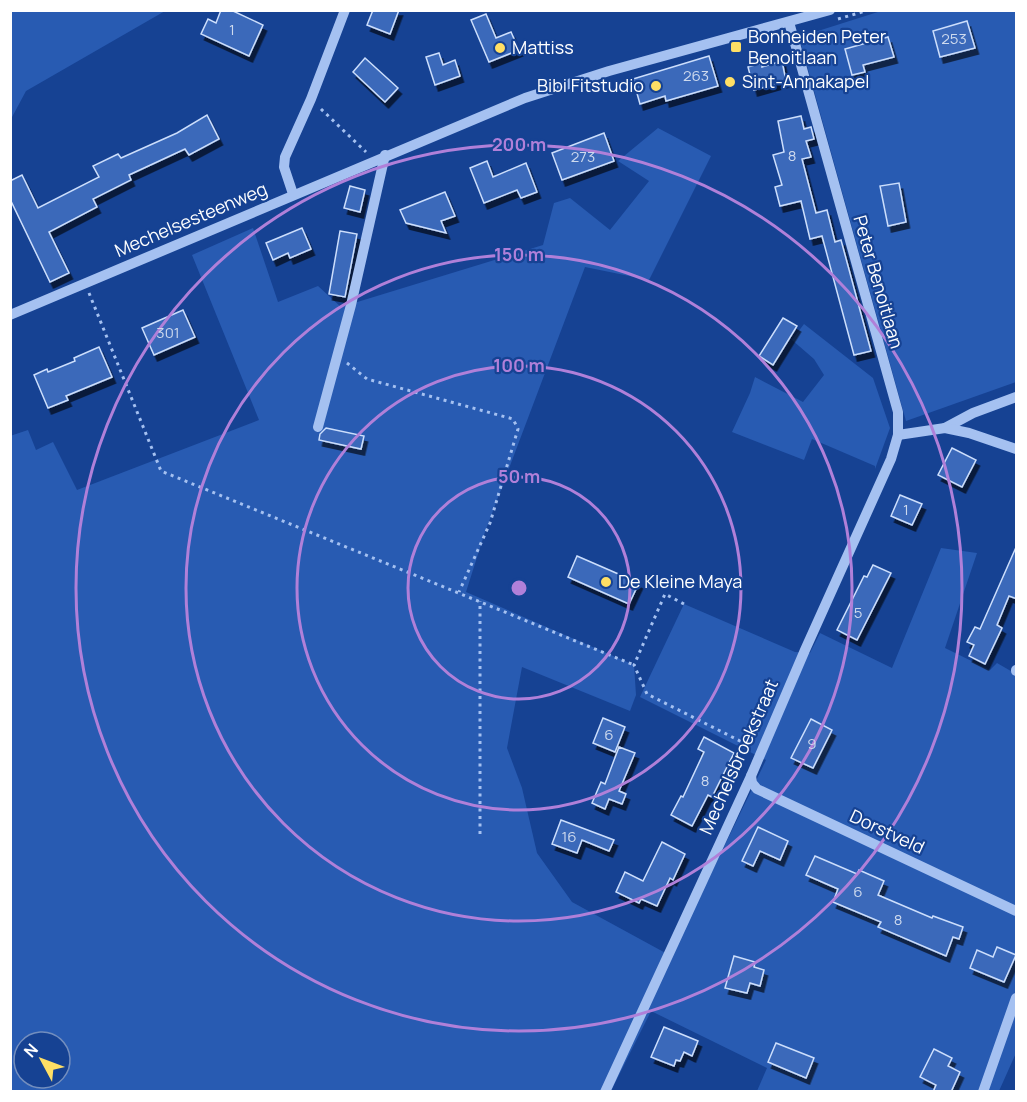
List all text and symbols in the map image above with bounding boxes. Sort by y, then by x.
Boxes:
house number: 1 [229,19,235,40]
place label: Bonheiden Peter Benoitlaan [748,24,887,69]
house number: 253 [941,28,967,49]
place label: Mattiss [512,35,574,59]
marker: Bonheiden Peter Benoitlaan [729,40,743,54]
marker: Mattiss [493,41,507,55]
house number: 263 [683,65,709,86]
place label: Sint-Annakapel [742,69,870,93]
place label: Bibi Fitstudio [537,73,644,97]
marker: Sint-Annakapel [723,75,737,89]
marker: Bibi Fitstudio [649,79,663,93]
text: 200 m [492,132,546,156]
house number: 8 [788,145,796,166]
house number: 273 [571,146,595,167]
street label: Mechelsesteenweg [111,176,271,262]
street label: Peter Benoitlaan [848,212,909,351]
text: 150 m [494,242,544,266]
house number: 301 [156,322,180,343]
text: 100 m [493,353,545,377]
text: 50 m [498,464,540,488]
house number: 1 [903,499,909,520]
place label: De Kleine Maya [618,569,742,593]
marker: De Kleine Maya [599,575,613,589]
centre of rings [509,578,529,598]
house number: 5 [854,602,862,623]
street label: Mechelsbroekstraat [693,675,783,838]
house number: 6 [604,724,614,745]
house number: 9 [807,733,817,754]
house number: 8 [701,770,709,791]
street label: Dorstveld [846,803,929,859]
house number: 16 [561,826,577,847]
house number: 6 [853,881,863,902]
house number: 8 [894,909,902,930]
north arrow [12,1030,72,1090]
text: N [19,1039,43,1062]

